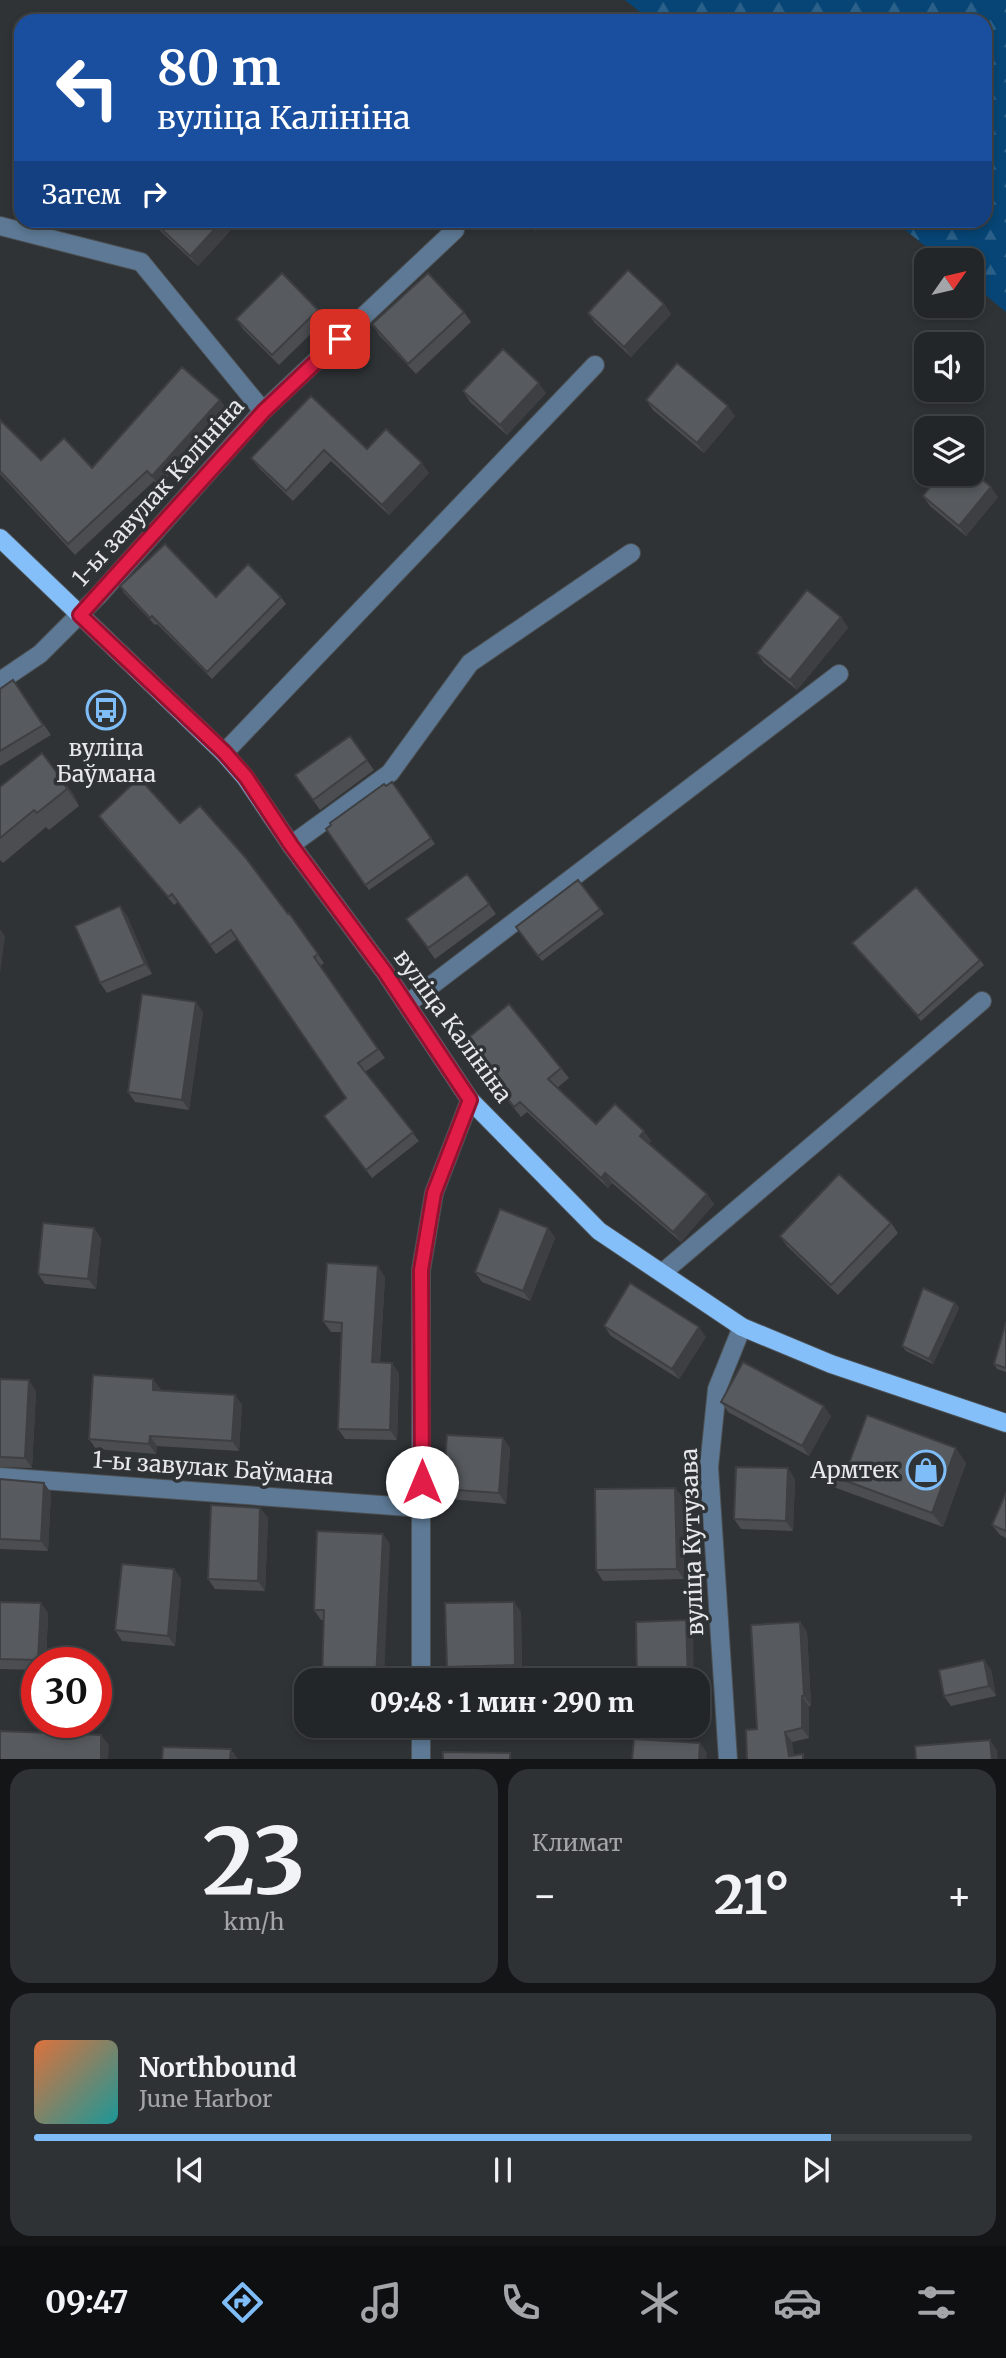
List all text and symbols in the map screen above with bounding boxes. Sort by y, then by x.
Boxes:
text: 80 m [157,37,280,98]
icon: left [42,42,133,133]
text: вуліца Калініна [157,98,410,138]
icon: right [135,175,173,213]
text: Затем [42,178,121,211]
north arrow [914,248,984,318]
map controls [914,248,984,486]
pin [310,309,370,369]
icon: arrive [321,320,359,358]
button: sound [914,332,984,402]
street label: 1-ы завулак Калініна [66,392,250,592]
button: layers [914,416,984,486]
bus stop icon: вуліца Баўмана [85,689,127,731]
place label: вуліца Баўмана [56,733,156,788]
street label: вуліца Калініна [388,944,519,1108]
street label: 1-ы завулак Баўмана [92,1445,335,1490]
position arrow [385,1445,459,1519]
street label: вуліца Кутузава [674,1448,709,1636]
shop icon: Армтек [905,1449,947,1491]
place label: Армтек [810,1455,899,1484]
speed limit sign: 30 [21,1647,112,1738]
text: 09:48 · 1 мин · 290 m [370,1686,634,1719]
text: 23 [202,1804,306,1919]
text: Климат [532,1828,623,1857]
text: 21° [714,1863,790,1928]
text: − [532,1872,557,1919]
text: + [947,1872,972,1919]
text: km/h [224,1907,284,1936]
text: Northbound [139,2051,297,2084]
text: June Harbor [139,2084,272,2113]
icon: previous [171,2151,209,2189]
icon: pause [484,2151,522,2189]
icon: next [797,2151,835,2189]
icon: directions [218,2278,267,2327]
icon: music [357,2278,406,2327]
icon: phone [496,2278,545,2327]
icon: climate [635,2278,684,2327]
icon: car [773,2278,822,2327]
icon: filters [912,2278,961,2327]
text: 09:47 [45,2282,129,2322]

